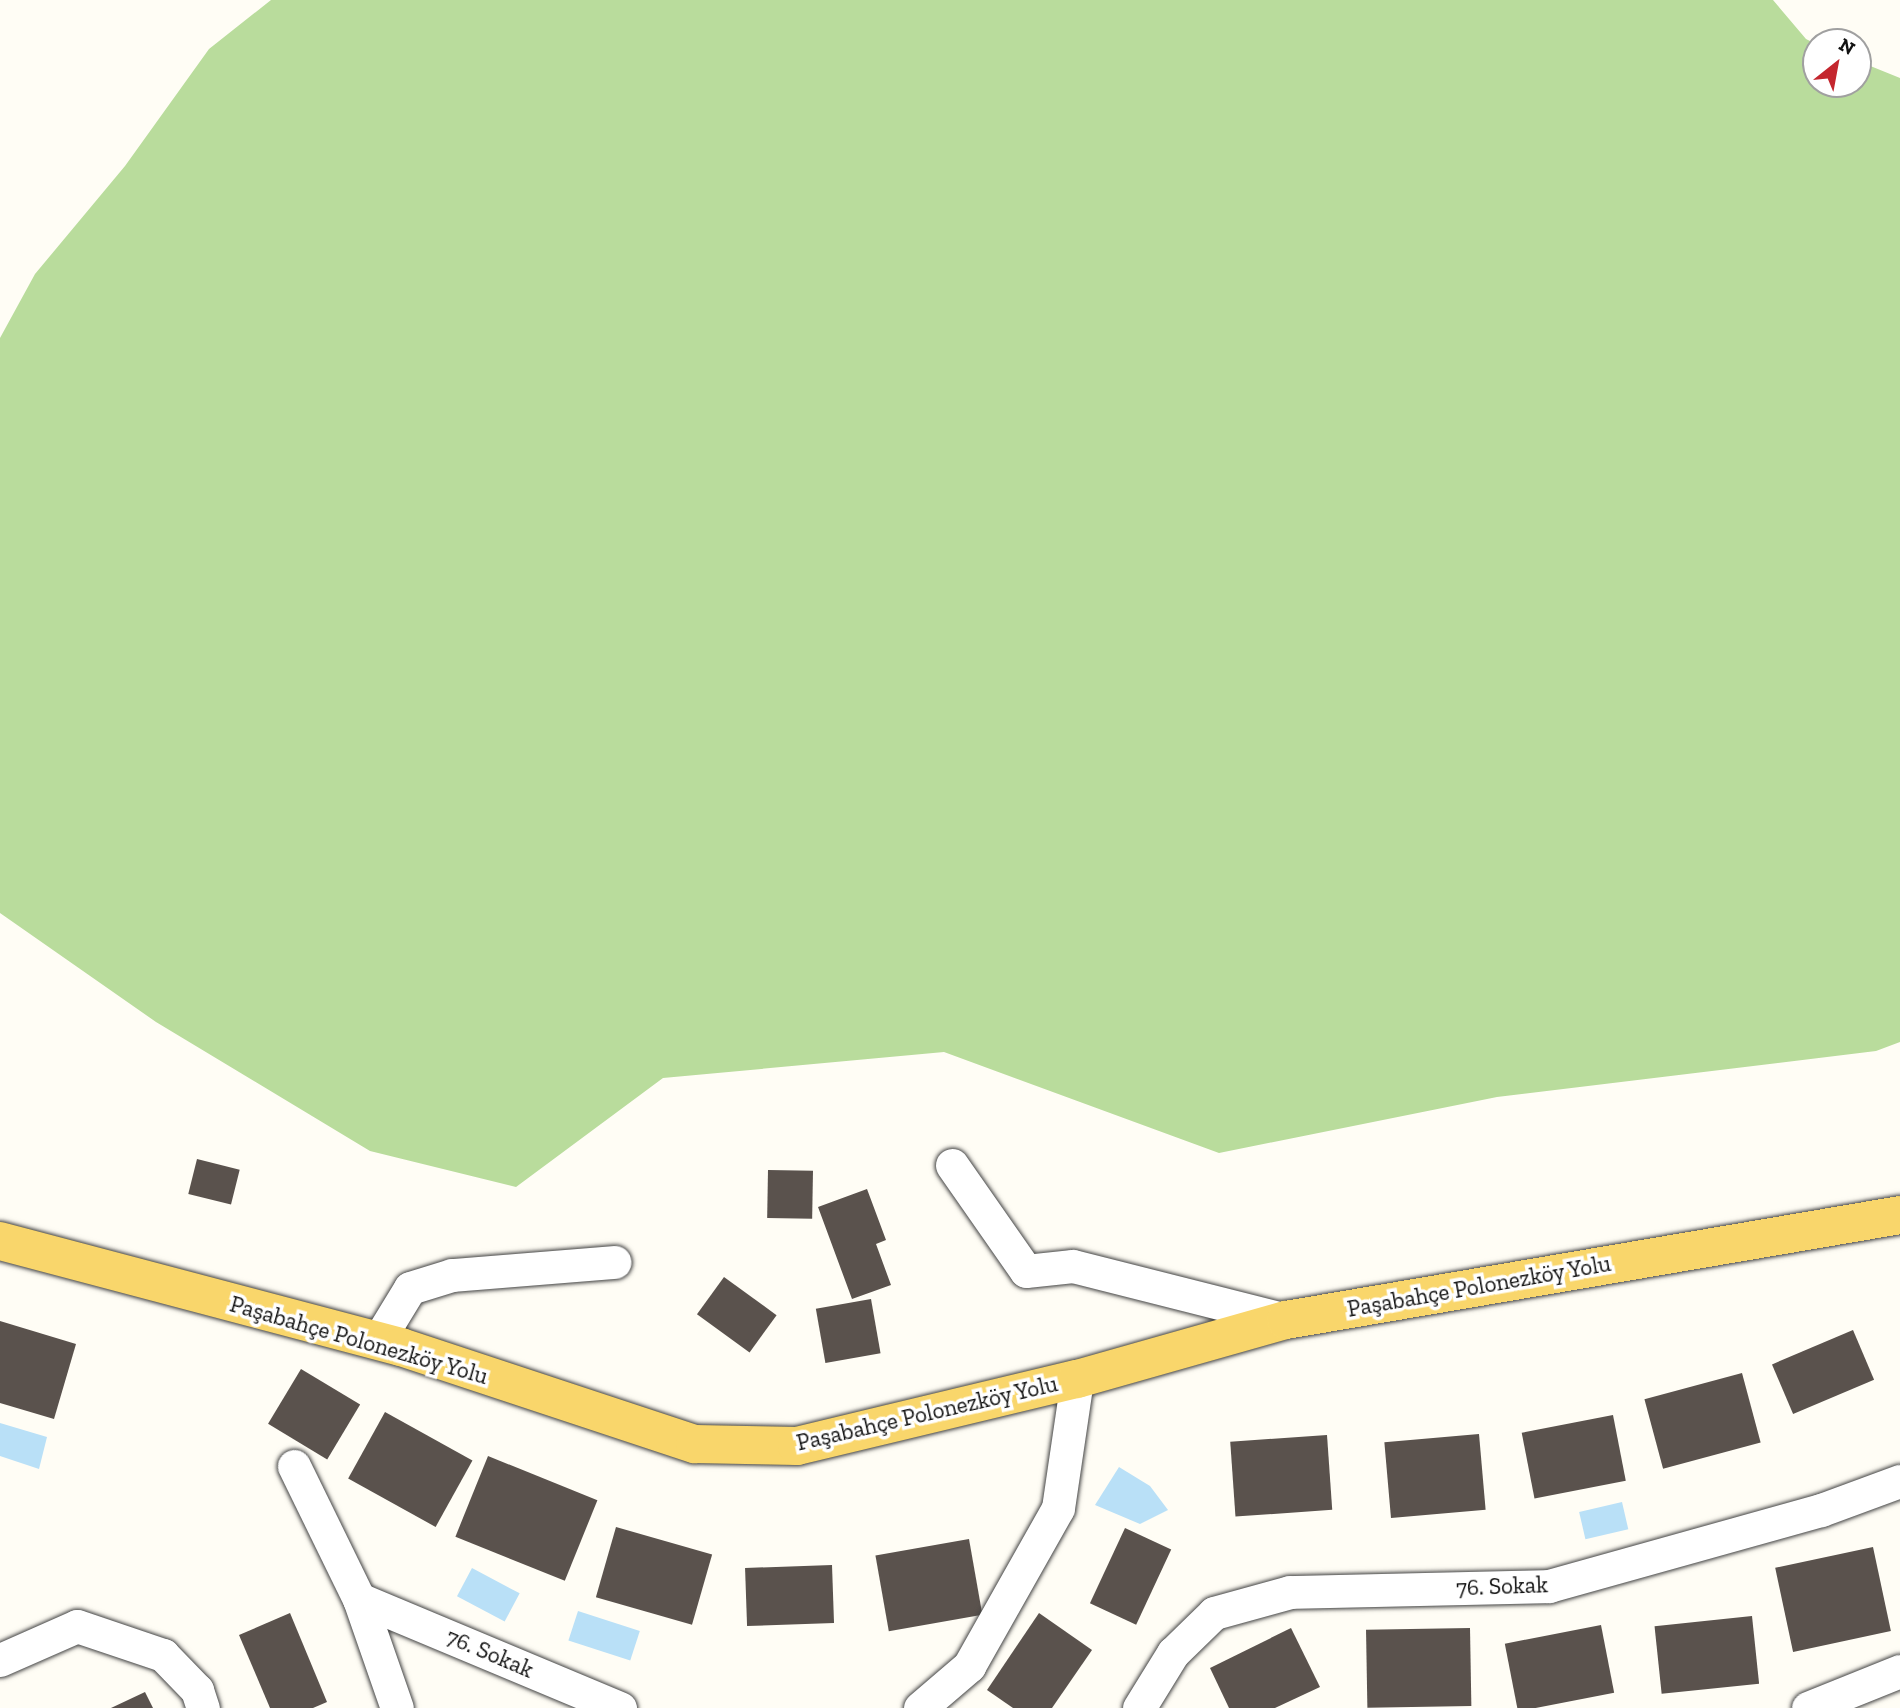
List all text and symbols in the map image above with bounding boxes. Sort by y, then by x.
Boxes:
north arrow [1802,28,1872,98]
text: N [1835,33,1859,60]
street label: Paşabahçe Polonezköy Yolu [1344,1249,1614,1323]
street label: Paşabahçe Polonezköy Yolu [226,1290,492,1390]
street label: Paşabahçe Polonezköy Yolu [793,1369,1061,1457]
street label: 76. Sokak [1456,1571,1548,1601]
street label: 76. Sokak [442,1622,538,1684]

